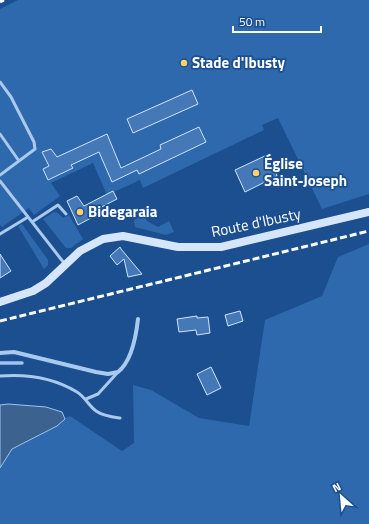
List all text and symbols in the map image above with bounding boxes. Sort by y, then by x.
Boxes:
scale bar [233,8,321,34]
text: 50 m [239,12,265,31]
place label: Stade d'Ibusty [192,51,286,74]
marker: Stade d'Ibusty [179,58,189,68]
place label: Église Saint-Joseph [264,152,347,192]
marker: Église Saint-Joseph [251,168,261,178]
place label: Bidegaraia [88,200,158,223]
street label: Route d'Ibusty [209,202,303,243]
marker: Bidegaraia [75,207,85,217]
north arrow [321,476,361,516]
text: N [329,478,343,496]

